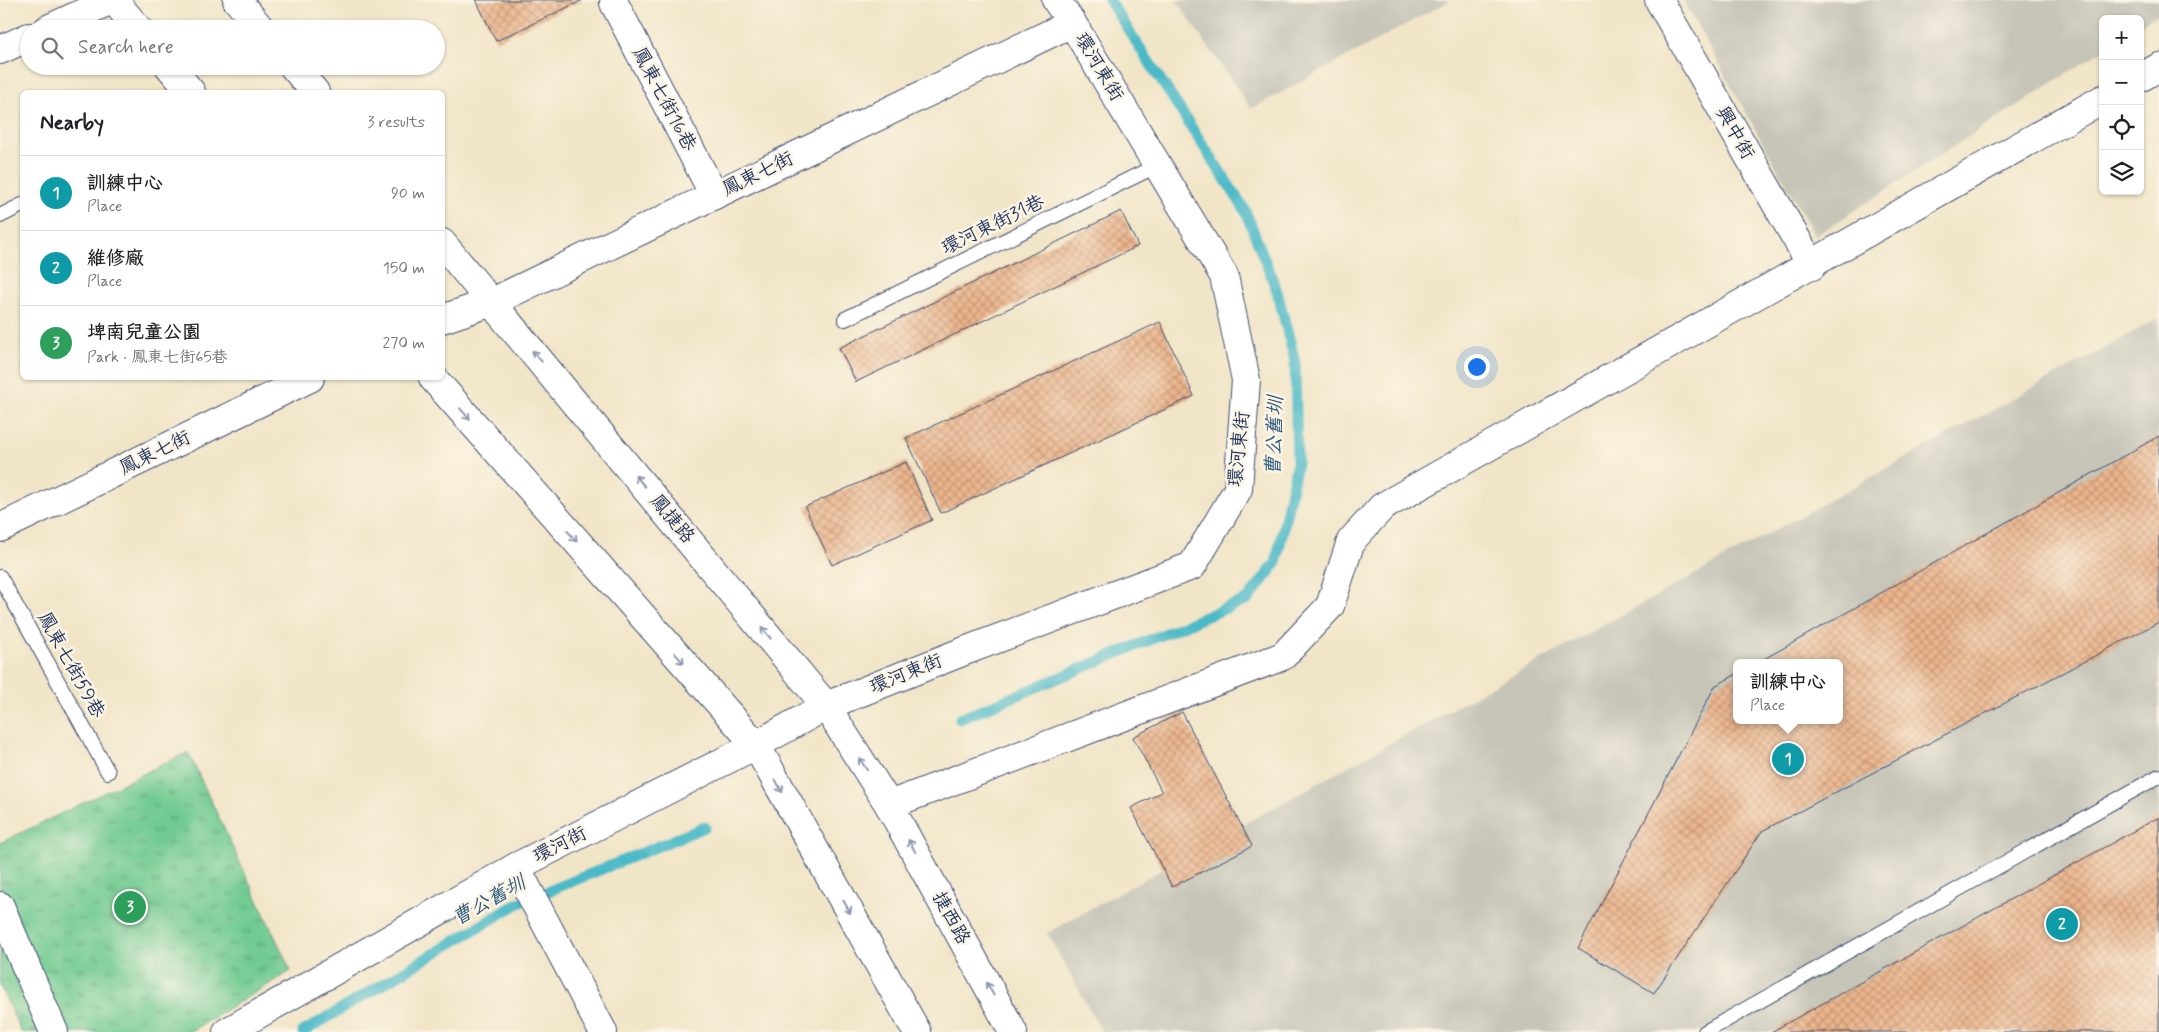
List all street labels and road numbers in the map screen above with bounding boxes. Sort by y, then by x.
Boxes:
street label: 環河東街 [1069,28,1129,106]
street label: 鳳東七街16巷 [626,43,702,155]
street label: 興中街 [1710,102,1760,164]
street label: 鳳東七街 [718,146,798,202]
street label: 環河東街31巷 [937,189,1049,261]
street label: 環河東街 [1223,410,1255,488]
street label: 鳳東七街 [115,425,195,481]
street label: 鳳捷路 [644,489,700,549]
street label: 鳳東七街59巷 [32,607,110,723]
street label: 環河東街 [866,648,946,700]
street label: 環河街 [529,821,591,869]
street label: 捷西路 [926,887,976,949]

